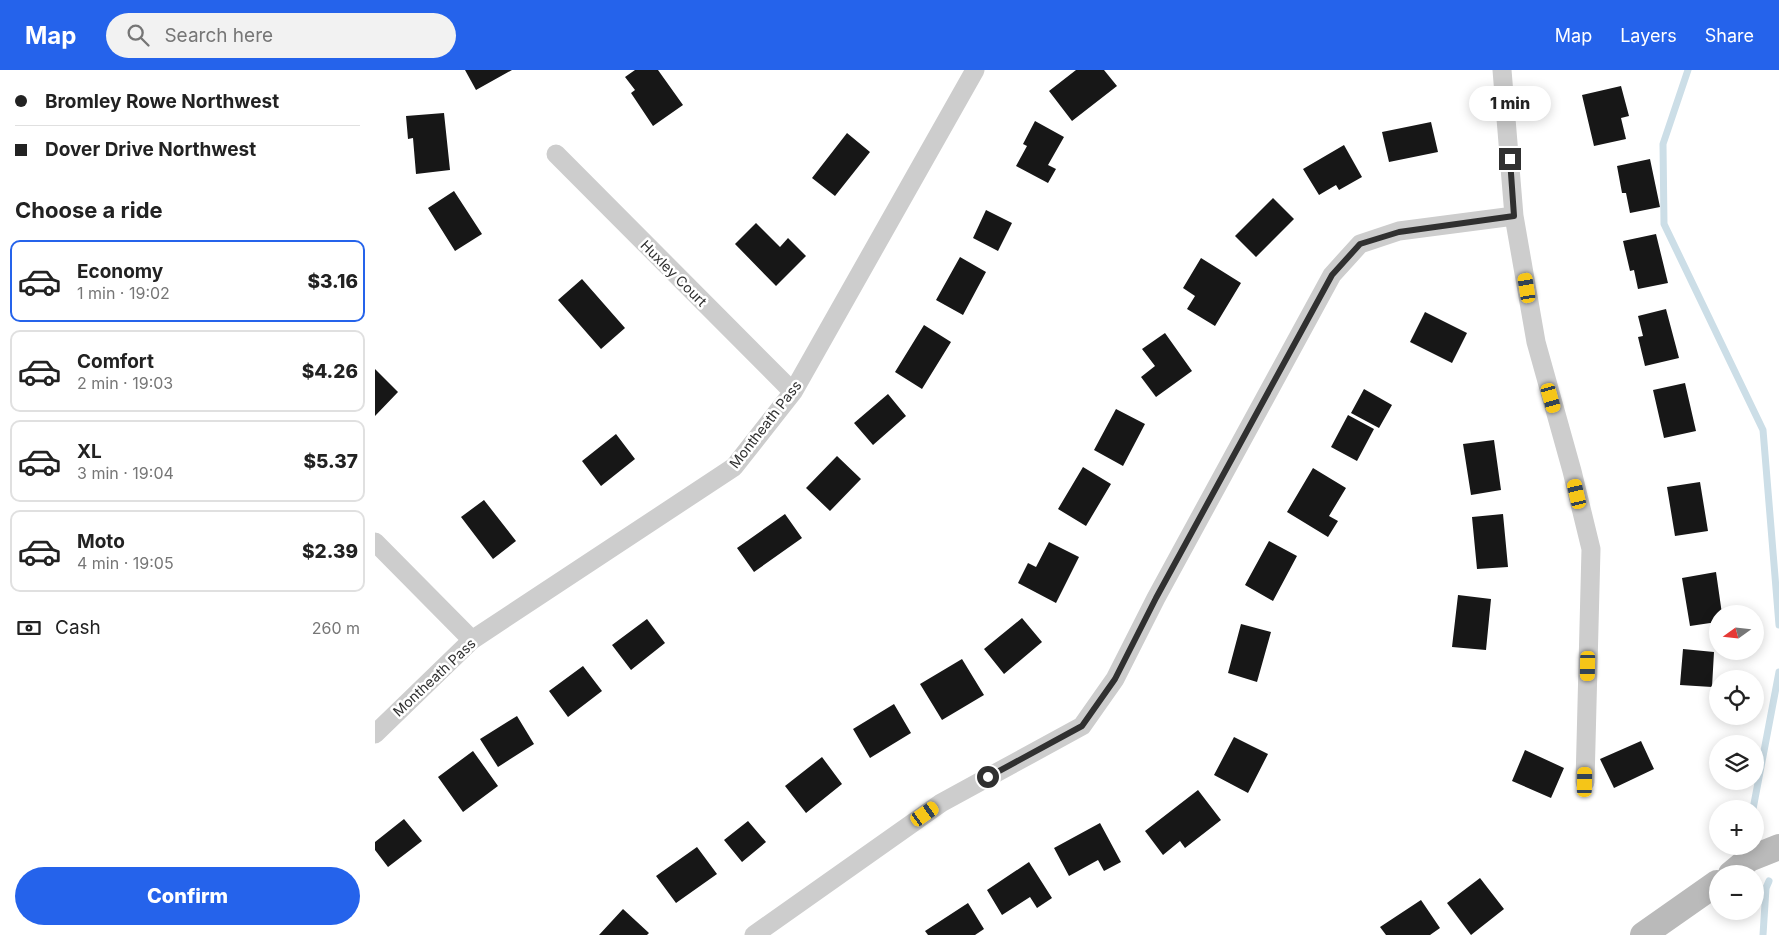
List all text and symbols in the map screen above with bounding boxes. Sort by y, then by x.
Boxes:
search box [106,13,456,58]
text: Map [25,21,76,50]
icon: search [124,21,152,49]
text: Search here [164,24,273,47]
text: Map [1555,25,1592,46]
text: Layers [1620,25,1677,46]
text: Share [1705,25,1754,46]
callout: 1 min [1469,87,1551,122]
text: Bromley Rowe Northwest [45,90,279,113]
text: 1 min [1490,93,1530,113]
text: Dover Drive Northwest [45,138,256,161]
route end [1499,148,1521,170]
text: Choose a ride [15,197,163,223]
street label: Huxley Court [637,236,711,310]
icon: car [17,259,62,304]
text: Economy [77,260,163,283]
text: $3.16 [307,270,358,293]
car [1517,272,1536,304]
text: 1 min · 19:02 [77,283,170,303]
icon: car [17,349,62,394]
text: Comfort [77,350,154,373]
text: $4.26 [302,360,358,383]
text: 2 min · 19:03 [77,373,173,393]
street label: Montheath Pass [725,377,805,471]
car [1539,382,1562,414]
icon: car [17,439,62,484]
text: XL [77,440,102,463]
text: $5.37 [304,450,358,473]
text: 3 min · 19:04 [77,463,174,483]
car [1566,478,1587,510]
icon: car [17,529,62,574]
text: Moto [77,530,125,553]
text: $2.39 [302,540,358,563]
text: 4 min · 19:05 [77,553,174,573]
north arrow [1709,605,1764,660]
map controls [1709,605,1764,920]
icon: cash [15,614,43,642]
text: Cash [55,616,101,639]
text: 260 m [312,618,360,638]
street label: Montheath Pass [389,634,479,720]
car [1580,651,1595,681]
button: locate [1709,670,1764,725]
button: layers [1709,735,1764,790]
route start [977,766,999,788]
car [1577,767,1592,797]
car [908,799,941,829]
button: + [1709,800,1764,855]
button: − [1709,865,1764,920]
button: Confirm [15,867,360,925]

